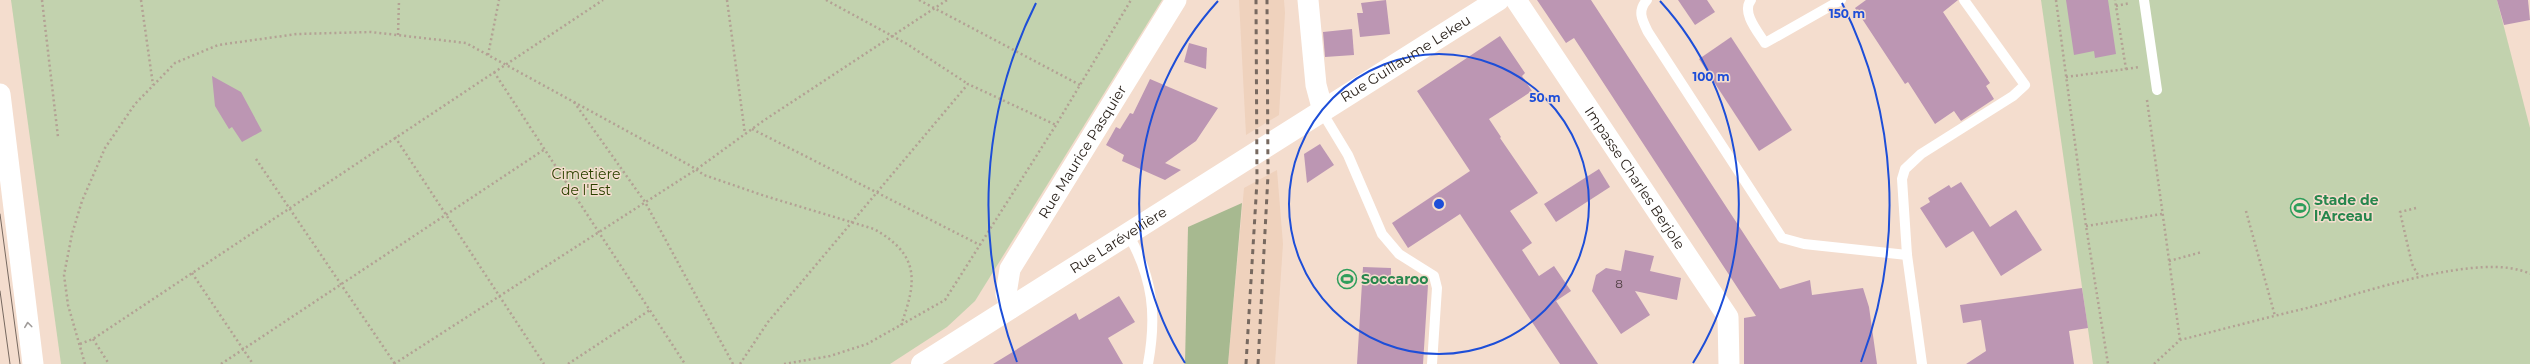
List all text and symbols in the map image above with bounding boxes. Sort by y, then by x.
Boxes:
text: 150 m [1829,6,1865,21]
street label: Rue Guillaume Lekeu [1337,11,1474,106]
text: 100 m [1693,69,1729,84]
street label: Rue Maurice Pasquier [1034,81,1131,222]
text: 50 m [1529,90,1561,105]
street label: Impasse Charles Berjole [1581,103,1689,253]
park label: Cimetière de l'Est [552,165,620,199]
place label: Stade de l'Arceau [2314,191,2379,225]
centre of rings [1432,197,1446,211]
sports icon: Stade de l'Arceau [2289,197,2311,219]
street label: Rue Larévellière [1066,203,1170,277]
sports icon: Soccaroo [1336,268,1358,290]
place label: Soccaroo [1361,270,1428,288]
house number: 8 [1615,276,1623,291]
one-way arrow [24,322,33,328]

